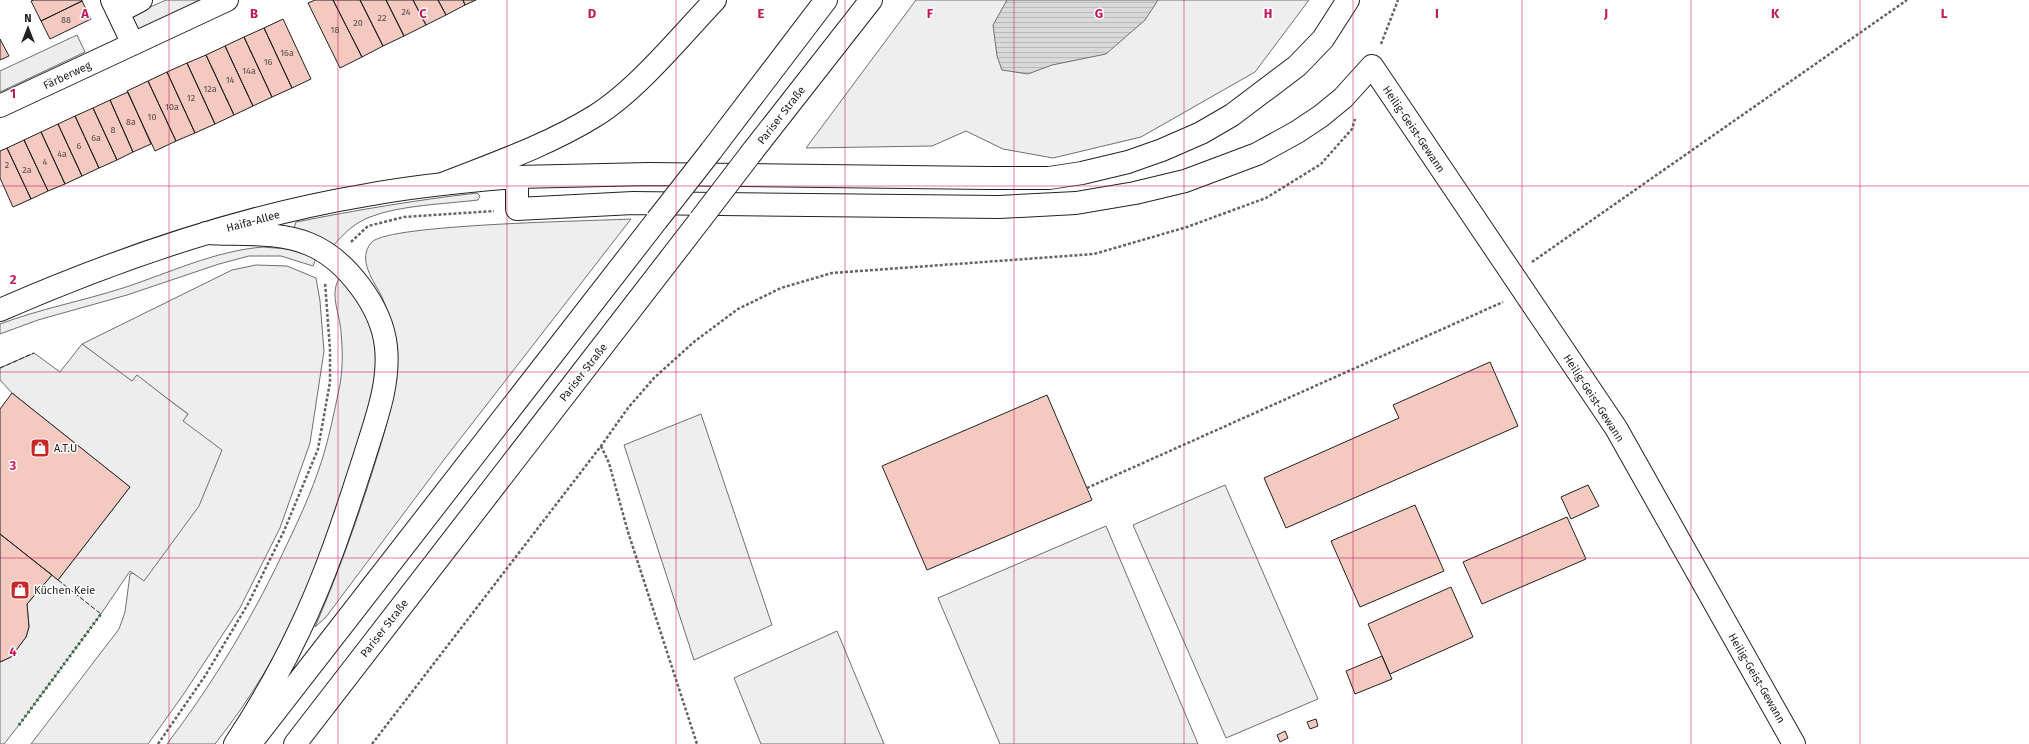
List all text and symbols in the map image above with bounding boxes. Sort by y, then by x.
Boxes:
text: A [80,6,89,21]
text: B [250,6,258,21]
text: C [419,6,427,21]
text: D [588,6,597,21]
text: E [758,6,765,21]
text: F [927,6,934,21]
text: G [1095,6,1103,21]
text: H [1264,6,1272,21]
text: I [1435,6,1439,21]
text: J [1603,6,1608,21]
text: K [1771,6,1780,21]
text: L [1941,6,1948,21]
house number: 24 [401,7,411,17]
north arrow [8,8,48,48]
text: N [24,12,32,25]
house number: 22 [378,13,386,23]
house number: 88 [61,15,71,25]
house number: 20 [353,18,363,28]
house number: 18 [331,25,339,35]
house number: 16a [280,48,294,58]
house number: 16 [264,57,273,67]
street label: Färberweg [41,59,93,92]
house number: 14a [242,66,256,76]
house number: 14 [226,75,235,85]
house number: 12a [203,84,217,94]
street label: Pariser Straße [755,84,808,147]
street label: Heilig-Geist-Gewann [1380,84,1447,175]
text: 1 [10,86,16,101]
house number: 12 [187,93,195,103]
house number: 10a [165,102,179,112]
house number: 10 [148,112,156,122]
house number: 8a [126,117,136,127]
house number: 8 [111,125,116,135]
house number: 6a [91,133,101,143]
house number: 6 [77,141,82,151]
house number: 4a [57,149,67,159]
house number: 4 [43,157,48,167]
house number: 2 [5,160,9,170]
house number: 2a [22,165,32,175]
street label: Haifa-Allee [225,208,281,235]
text: 2 [10,272,17,287]
street label: Pariser Straße [557,341,610,404]
street label: Heilig-Geist-Gewann [1560,352,1627,444]
shop icon: A.T.U [29,437,51,459]
place label: A.T.U [54,442,77,455]
text: 3 [9,458,17,473]
shop icon: Küchen Keie [9,579,31,601]
place label: Küchen Keie [34,584,95,597]
street label: Pariser Straße [358,597,411,660]
street label: Heilig-Geist-Gewann [1726,631,1788,726]
text: 4 [9,644,17,659]

